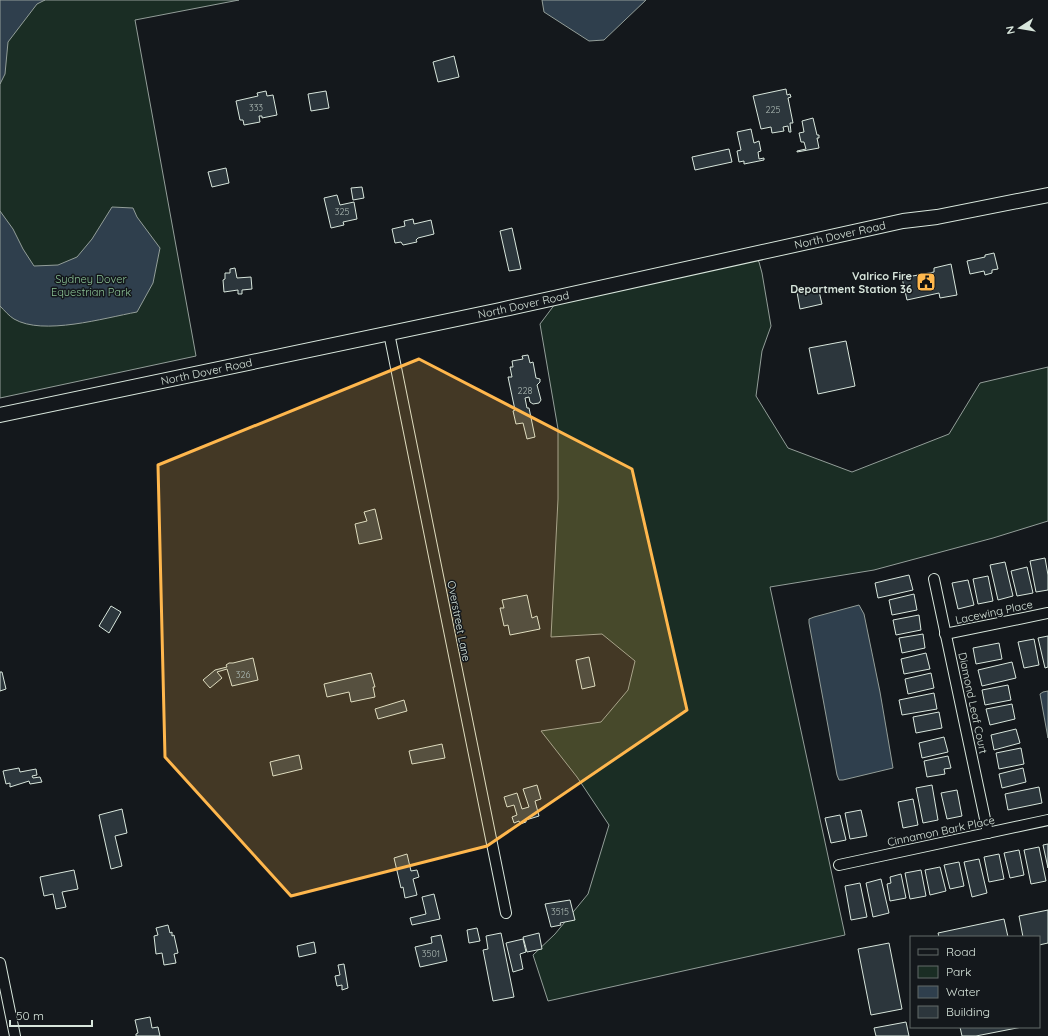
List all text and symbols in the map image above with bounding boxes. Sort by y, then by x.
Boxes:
north arrow [1000,8,1040,48]
text: N [1003,25,1018,35]
house number: 333 [249,102,263,113]
house number: 225 [766,104,781,115]
house number: 325 [335,206,349,217]
street label: North Dover Road [793,218,887,252]
place label: Valrico Fire Department Station 36 [790,269,913,296]
public building icon: Valrico Fire Department Station 36 [915,271,937,293]
park label: Sydney Dover Equestrian Park [51,272,131,299]
street label: North Dover Road [477,288,570,321]
street label: North Dover Road [160,355,253,388]
house number: 228 [518,385,533,396]
street label: Overstreet Lane [444,580,474,662]
street label: Lacewing Place [954,597,1034,627]
street label: Diamond Leaf Court [955,651,991,755]
house number: 326 [236,669,250,680]
street label: Cinnamon Bark Place [886,813,996,849]
house number: 3515 [551,906,569,917]
legend [910,936,1040,1028]
text: Road [946,944,976,959]
house number: 3501 [422,948,440,959]
text: Park [946,964,971,979]
text: Water [946,984,981,999]
scale bar [10,1002,92,1028]
text: Building [946,1004,990,1019]
text: 50 m [16,1008,44,1023]

